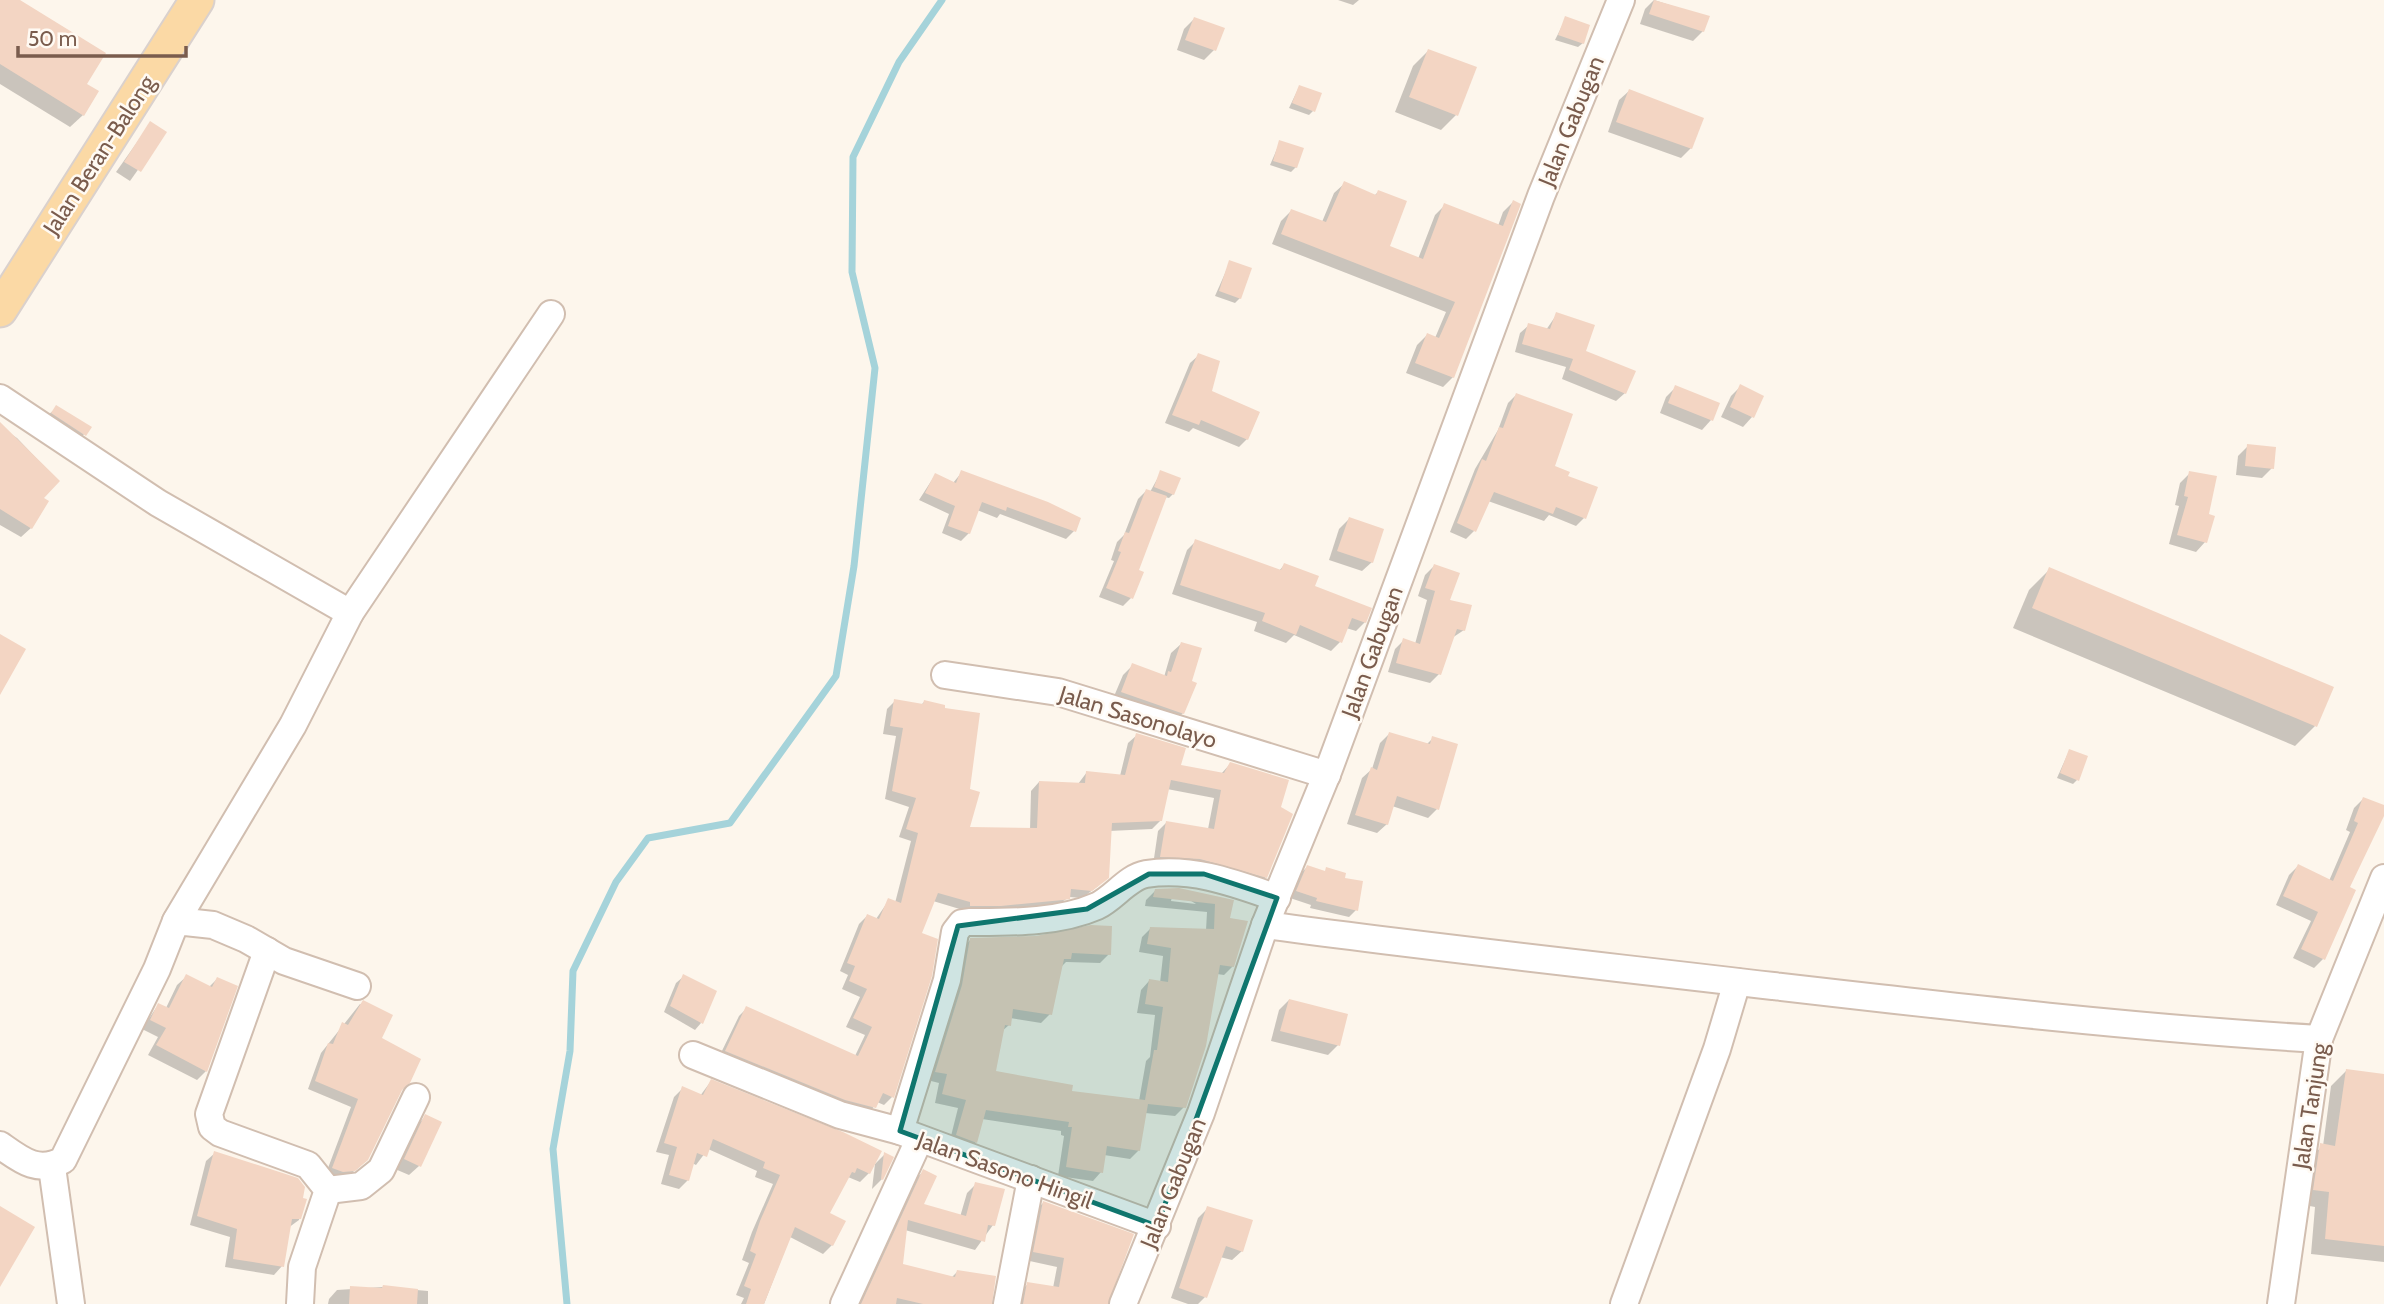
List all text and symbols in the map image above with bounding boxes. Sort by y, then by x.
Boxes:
scale bar [18,14,186,58]
text: 50 m [28,26,77,51]
street label: Jalan Gabugan [1532,52,1610,191]
street label: Jalan Beran-Balong [36,70,161,241]
street label: Jalan Gabugan [1335,582,1409,722]
street label: Jalan Sasonolayo [1055,679,1220,754]
street label: Jalan Tanjung [2286,1040,2334,1172]
street label: Jalan Gabugan [1134,1114,1212,1253]
street label: Jalan Sasono Hingil [913,1125,1097,1215]

